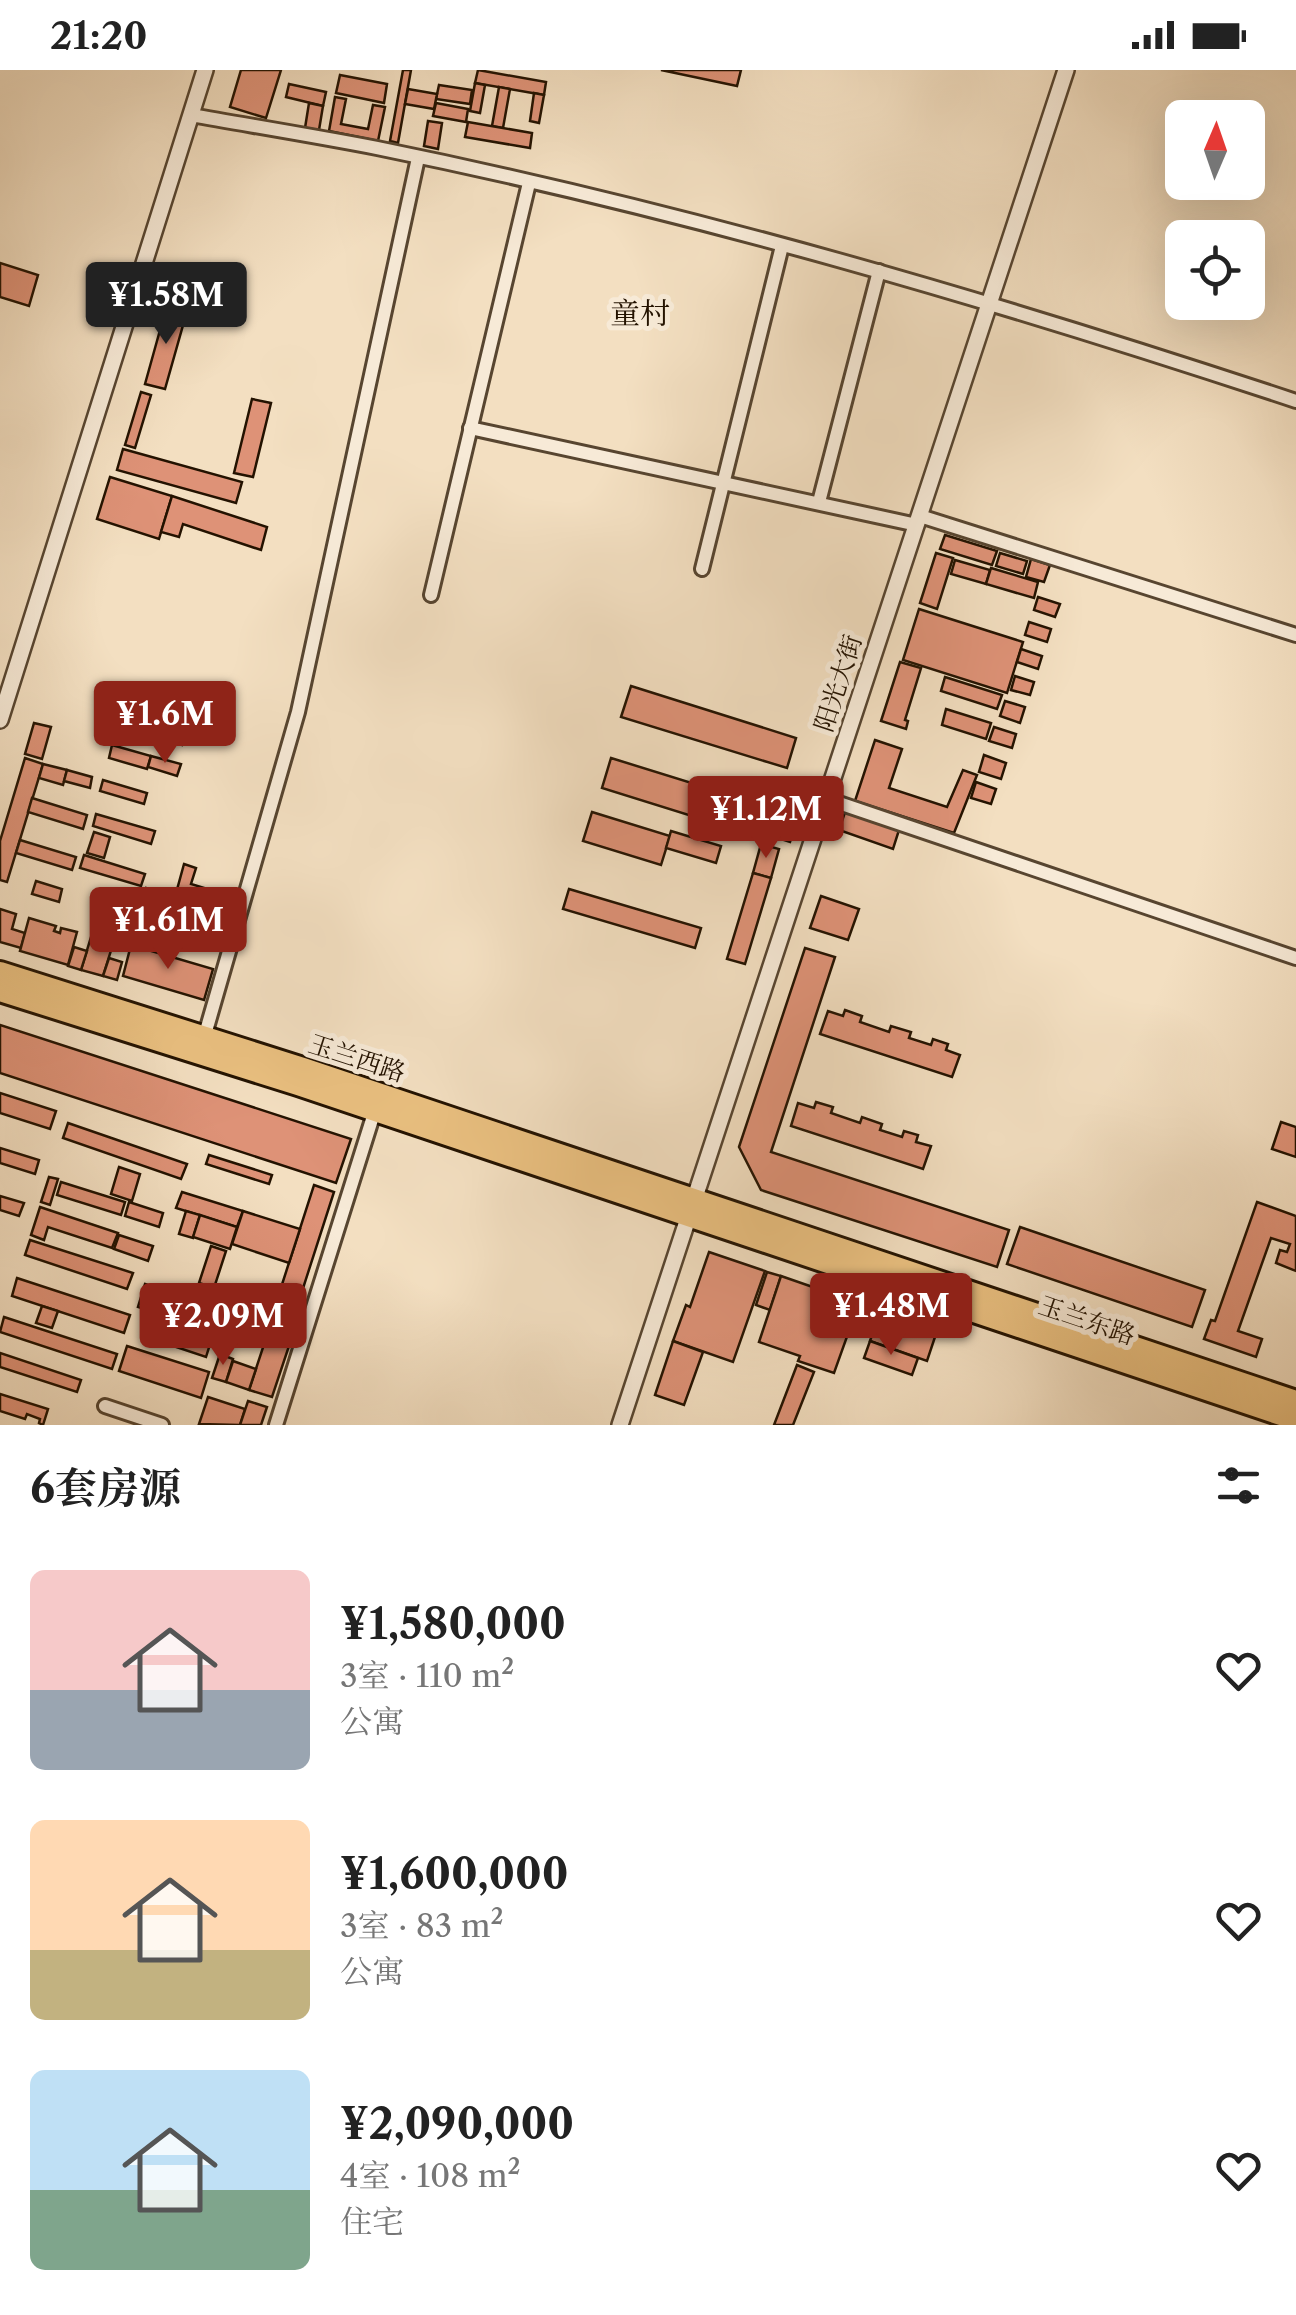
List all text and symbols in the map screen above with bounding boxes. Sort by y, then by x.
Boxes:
text: 21:20 [50,12,147,59]
north arrow [1165,100,1265,200]
map controls [1165,100,1265,320]
button: locate [1165,220,1265,320]
pin: ¥1.58M [85,262,247,347]
text: ¥1.58M [108,275,224,314]
district label: 童村 [610,295,670,332]
street label: 阳光大街 [808,631,869,736]
pin: ¥1.6M [95,681,235,766]
text: ¥1.6M [116,694,214,733]
pin: ¥1.12M [685,776,847,861]
text: ¥1.12M [710,789,822,828]
pin: ¥1.61M [87,887,249,972]
text: ¥1.61M [112,900,224,939]
street label: 玉兰西路 [304,1028,409,1089]
pin: ¥1.48M [810,1273,972,1358]
pin: ¥2.09M [142,1283,304,1368]
text: ¥1.48M [832,1286,950,1325]
street label: 玉兰东路 [1035,1290,1139,1351]
text: ¥2.09M [162,1296,284,1335]
icon: filters [1211,1458,1266,1513]
text: 6套房源 [30,1462,181,1514]
text: ¥1,580,000 [340,1598,566,1650]
icon: home [110,1610,230,1730]
icon: heart [1211,1643,1266,1698]
text: 3室 · 110 m² [340,1656,514,1695]
text: 公寓 [340,1702,404,1741]
text: ¥1,600,000 [340,1848,569,1900]
icon: home [110,1860,230,1980]
icon: heart [1211,1893,1266,1948]
text: 3室 · 83 m² [340,1906,504,1945]
text: 公寓 [340,1952,404,1991]
text: ¥2,090,000 [340,2098,574,2150]
icon: home [110,2110,230,2230]
icon: heart [1211,2143,1266,2198]
text: 4室 · 108 m² [340,2156,521,2195]
text: 住宅 [340,2202,404,2241]

